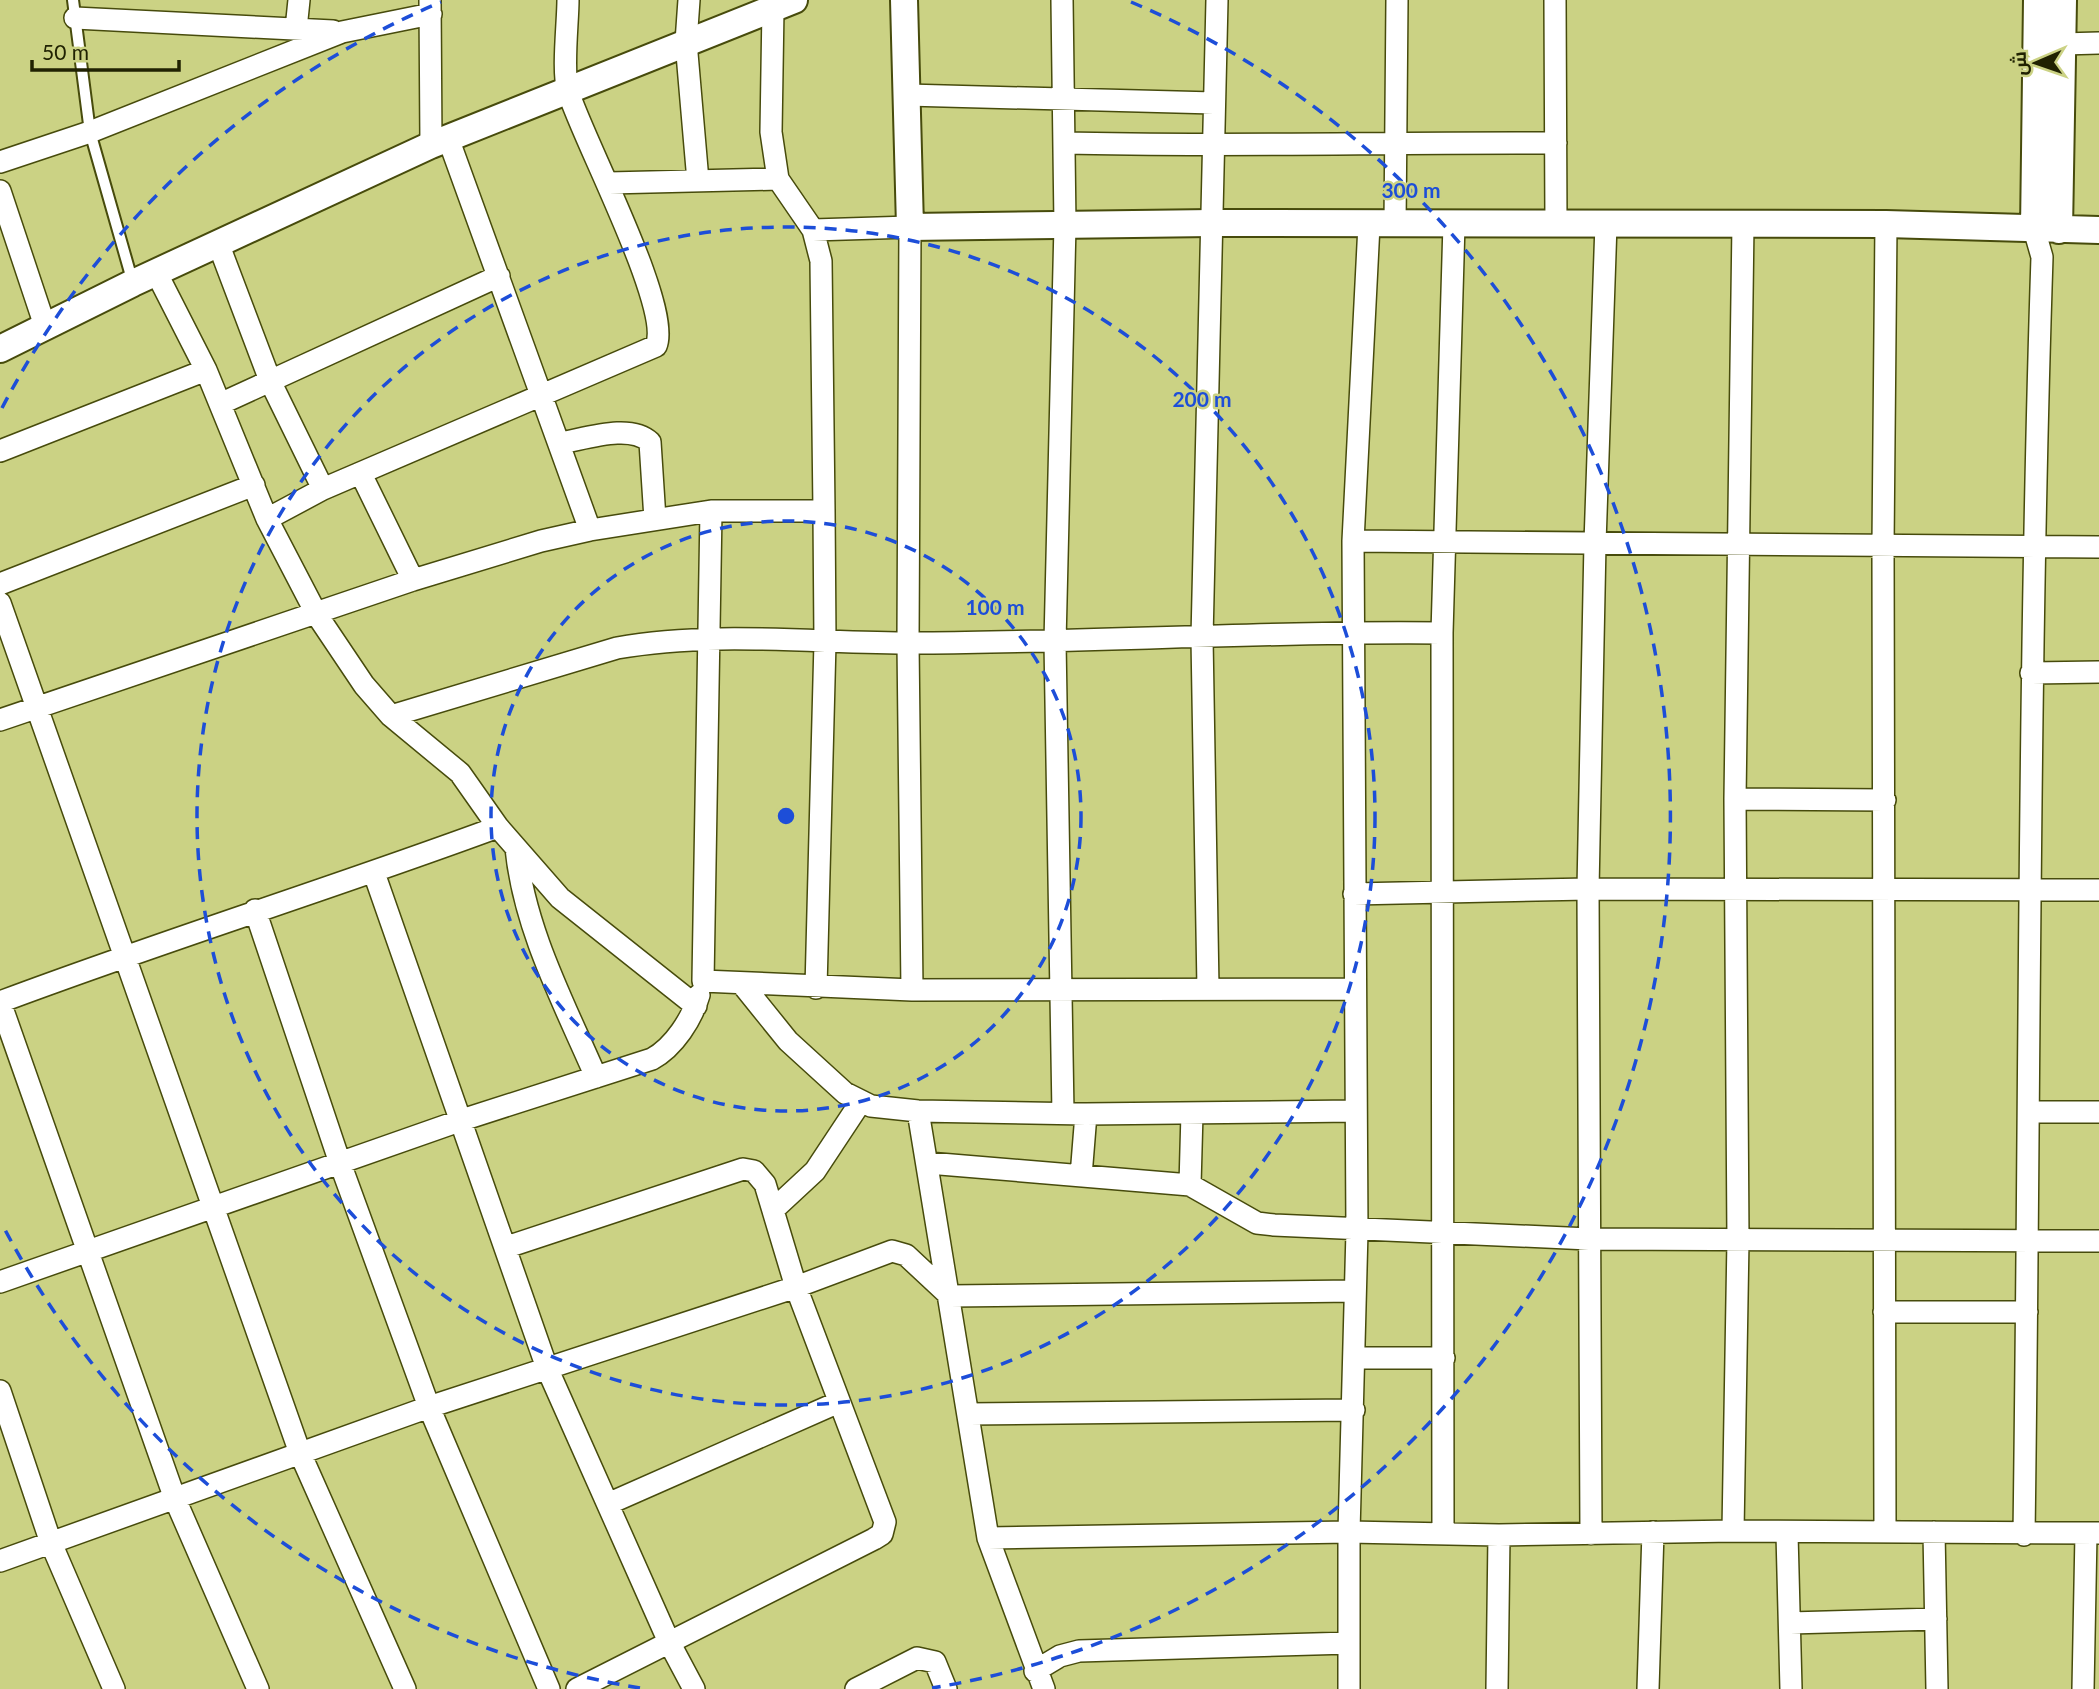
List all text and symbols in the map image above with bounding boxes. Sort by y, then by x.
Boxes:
scale bar [32,28,178,72]
north arrow [2001,28,2071,98]
text: 50 m [42,39,89,64]
text: ش [2007,51,2031,76]
text: 300 m [1381,177,1441,202]
text: 200 m [1172,386,1232,411]
text: 100 m [965,594,1025,619]
centre of rings [774,804,798,828]

